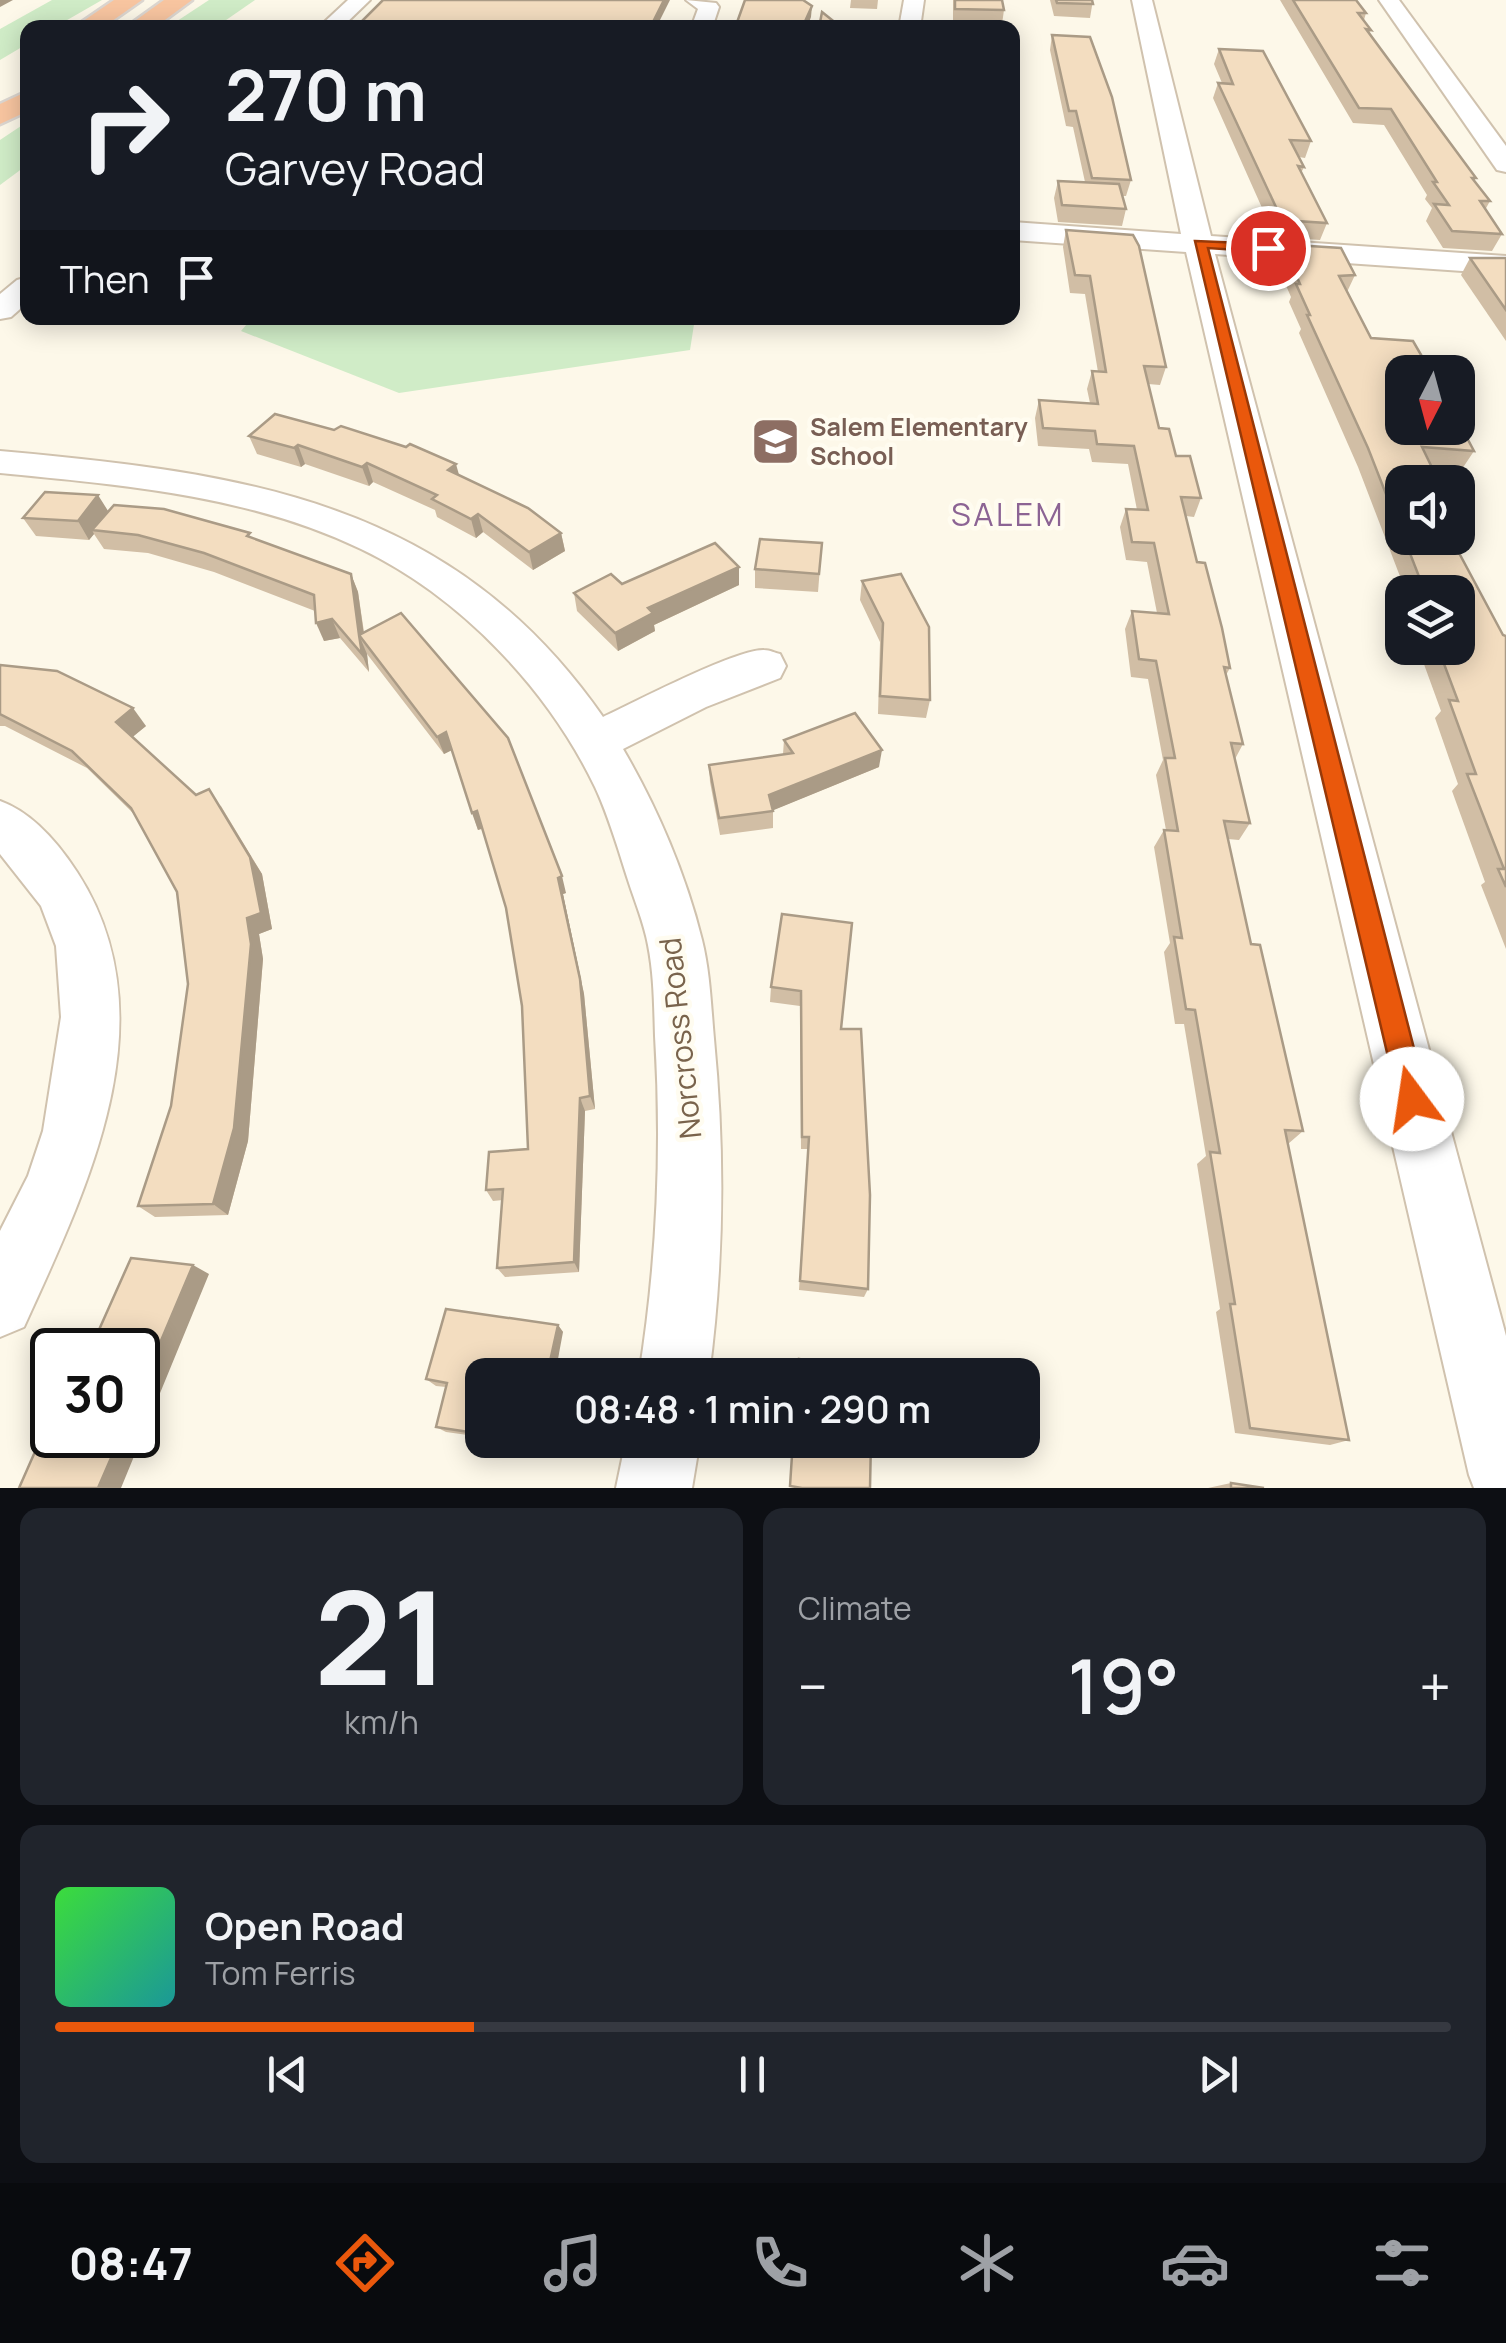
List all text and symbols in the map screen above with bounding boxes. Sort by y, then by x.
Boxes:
text: 270 m [225,46,427,142]
icon: right [60,60,190,190]
text: Garvey Road [225,137,485,199]
pin [1226,206,1311,291]
icon: arrive [1241,221,1296,276]
icon: arrive [169,250,224,305]
text: Then [60,252,149,304]
north arrow [1385,355,1475,445]
map controls [1385,355,1475,665]
place label: Salem Elementary School [810,409,1028,473]
school or university icon: Salem Elementary School [749,415,801,467]
button: sound [1385,465,1475,555]
district label: SALEM [951,492,1065,536]
button: layers [1385,575,1475,665]
street label: Norcross Road [649,936,710,1141]
position arrow [1360,1047,1464,1151]
speed limit sign: 30 [30,1328,160,1458]
text: 08:48 · 1 min · 290 m [574,1382,931,1434]
text: 21 [314,1546,449,1724]
text: Climate [798,1586,912,1630]
text: 19° [1067,1634,1180,1737]
text: − [798,1648,828,1724]
text: + [1419,1648,1451,1724]
text: km/h [344,1700,419,1744]
text: Open Road [205,1899,404,1951]
text: Tom Ferris [205,1951,356,1995]
icon: previous [260,2047,315,2102]
icon: pause [725,2047,780,2102]
icon: next [1191,2047,1246,2102]
icon: directions [330,2228,400,2298]
icon: music [538,2228,608,2298]
icon: phone [745,2228,815,2298]
icon: climate [952,2228,1022,2298]
icon: car [1160,2228,1230,2298]
icon: filters [1367,2228,1437,2298]
text: 08:47 [69,2232,193,2294]

